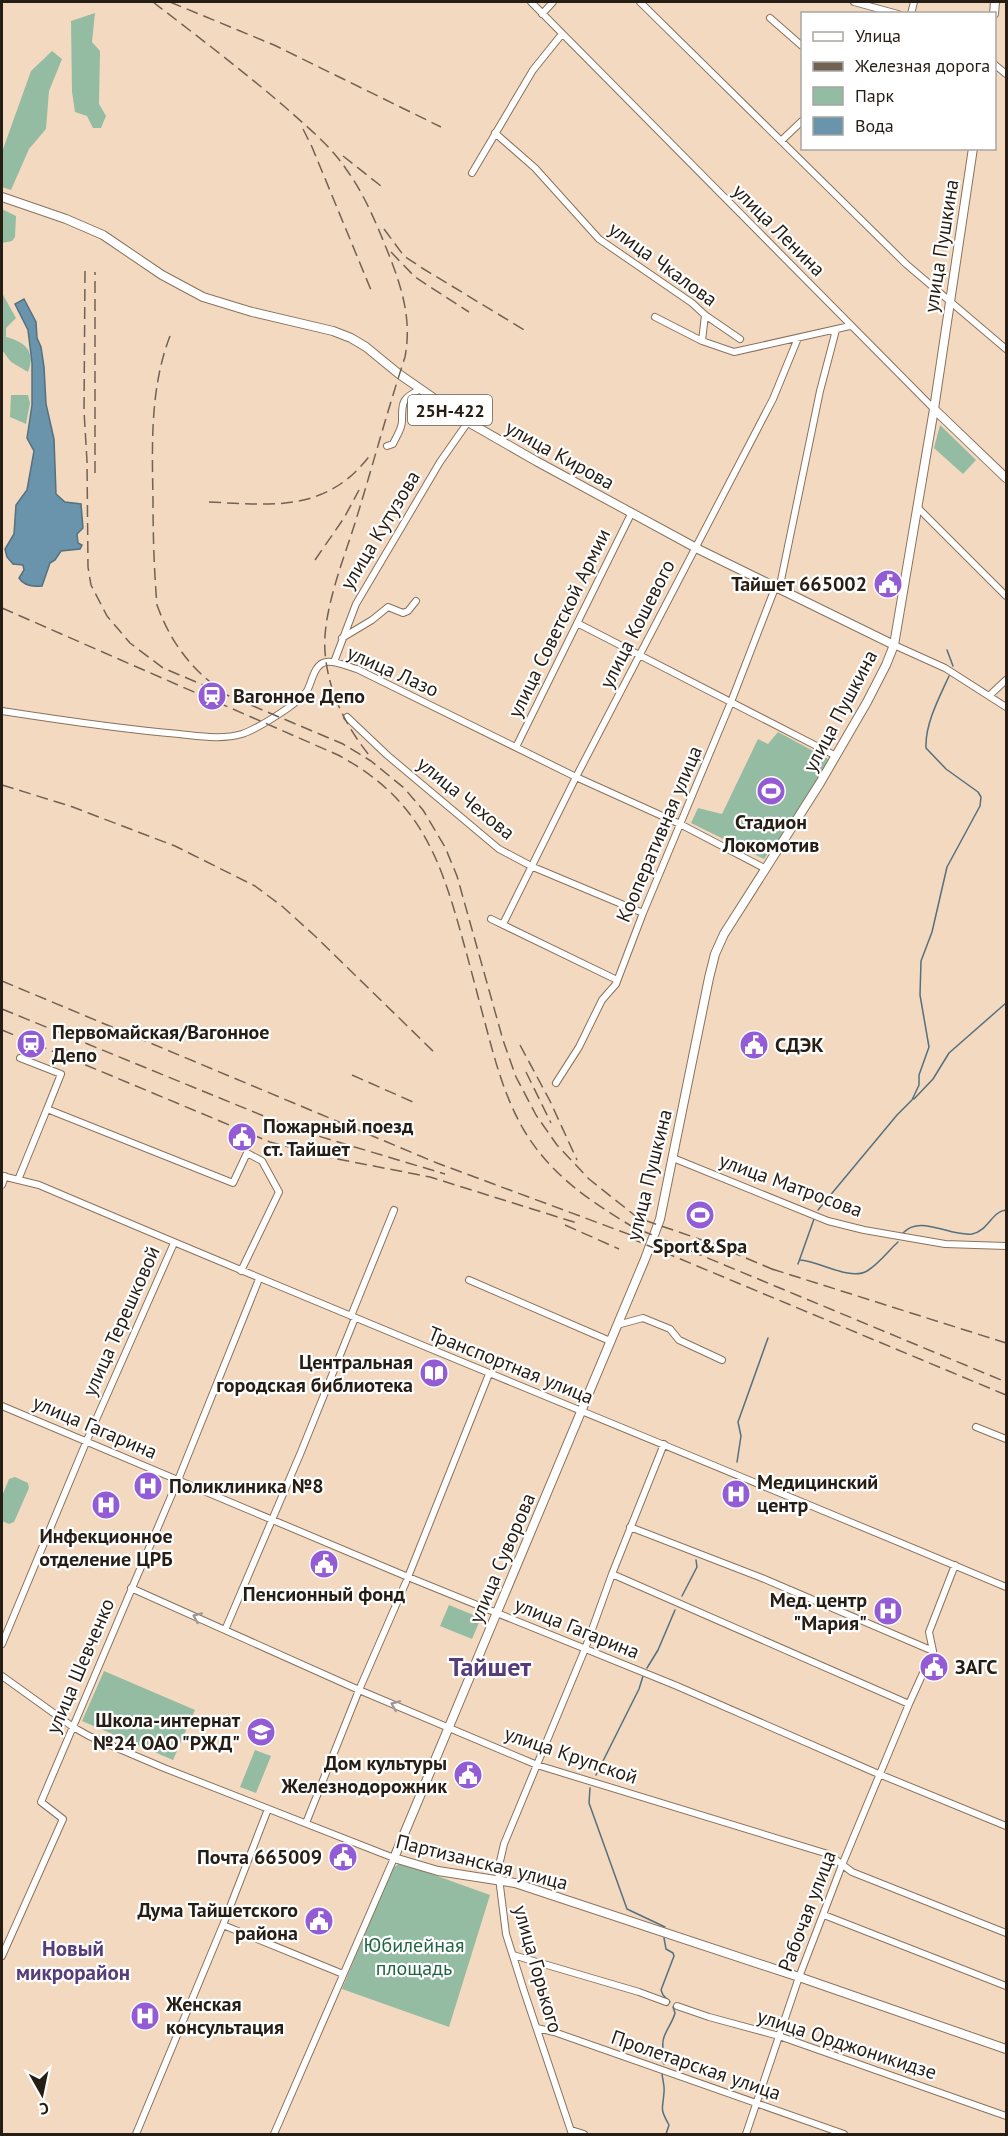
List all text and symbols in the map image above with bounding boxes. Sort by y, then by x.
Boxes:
legend [801,12,996,150]
text: Улица [855,24,901,47]
text: Железная дорога [854,54,990,77]
text: Парк [855,84,895,107]
text: Вода [855,114,894,137]
street label: улица Пушкина [918,177,964,315]
street label: улица Ленина [727,178,831,282]
street label: улица Чкалова [603,216,723,312]
road number: 25Н-422 [408,395,492,425]
street label: улица Кирова [501,414,619,496]
street label: улица Кутузова [334,466,426,594]
street label: улица Советской Армии [502,524,616,722]
street label: улица Кошевого [593,555,681,693]
public building icon: Тайшет 665002 [872,568,904,600]
place label: Тайшет 665002 [731,571,867,597]
street label: улица Лазо [343,639,443,703]
street label: улица Пушкина [797,645,883,777]
station icon: Вагонное Депо [196,680,228,712]
place label: Вагонное Депо [233,683,365,709]
street label: Кооперативная улица [610,742,708,926]
street label: улица Чехова [412,751,520,845]
sports icon: Стадион Локомотив [755,775,787,807]
place label: Стадион Локомотив [722,809,819,858]
place label: Первомайская/Вагонное Депо [52,1019,270,1068]
station icon: Первомайская/Вагонное Депо [15,1028,47,1060]
public building icon: СДЭК [738,1029,770,1061]
place label: СДЭК [775,1032,824,1058]
street label: улица Пушкина [620,1107,678,1243]
place label: Пожарный поезд ст. Тайшет [263,1113,414,1162]
public building icon: Пожарный поезд ст. Тайшет [226,1121,258,1153]
street label: улица Матросова [716,1147,866,1223]
sports icon: Sport&Spa [684,1199,716,1231]
place label: Sport&Spa [653,1233,747,1259]
street label: улица Терешковой [76,1242,166,1400]
street label: Транспортная улица [425,1320,597,1410]
place label: Центральная городская библиотека [216,1349,413,1398]
library icon: Центральная городская библиотека [418,1357,450,1389]
street label: улица Гагарина [29,1389,161,1465]
place label: Медицинский центр [757,1469,878,1518]
hospital icon: Поликлиника №8 [132,1470,164,1502]
place label: Поликлиника №8 [169,1473,324,1499]
hospital icon: Медицинский центр [720,1478,752,1510]
hospital icon: Инфекционное отделение ЦРБ [90,1489,122,1521]
street label: улица Суворова [463,1489,541,1627]
place label: Инфекционное отделение ЦРБ [39,1523,173,1572]
public building icon: Пенсионный фонд [308,1548,340,1580]
place label: Пенсионный фонд [243,1581,406,1607]
place label: Мед. центр "Мария" [770,1587,867,1636]
street label: улица Гагарина [511,1591,643,1665]
street label: улица Шевченко [40,1594,120,1738]
hospital icon: Мед. центр "Мария" [872,1595,904,1627]
one-way arrow [192,1612,203,1624]
district label: Тайшет [449,1650,531,1683]
public building icon: ЗАГС [918,1651,950,1683]
place label: ЗАГС [955,1654,998,1680]
one-way arrow [390,1700,401,1712]
place label: Школа-интернат №24 ОАО "РЖД" [93,1707,241,1756]
school or university icon: Школа-интернат №24 ОАО "РЖД" [245,1716,277,1748]
street label: улица Крупской [501,1720,641,1790]
place label: Дом культуры Железнодорожник [280,1750,447,1799]
public building icon: Дом культуры Железнодорожник [452,1759,484,1791]
street label: Партизанская улица [393,1828,571,1896]
public building icon: Почта 665009 [327,1841,359,1873]
place label: Почта 665009 [197,1844,322,1870]
street label: Рабочая улица [772,1847,842,1975]
place label: Дума Тайшетского района [137,1897,298,1946]
street label: улица Горького [507,1902,569,2036]
public building icon: Дума Тайшетского района [303,1905,335,1937]
park label: Юбилейная площадь [364,1932,464,1981]
district label: Новый микрорайон [16,1935,130,1986]
place label: Женская консультация [165,1991,284,2040]
hospital icon: Женская консультация [129,2000,161,2032]
street label: улица Орджоникидзе [754,2003,940,2085]
street label: Пролетарская улица [608,2024,784,2106]
north arrow [12,2064,72,2124]
text: С [38,2098,50,2119]

